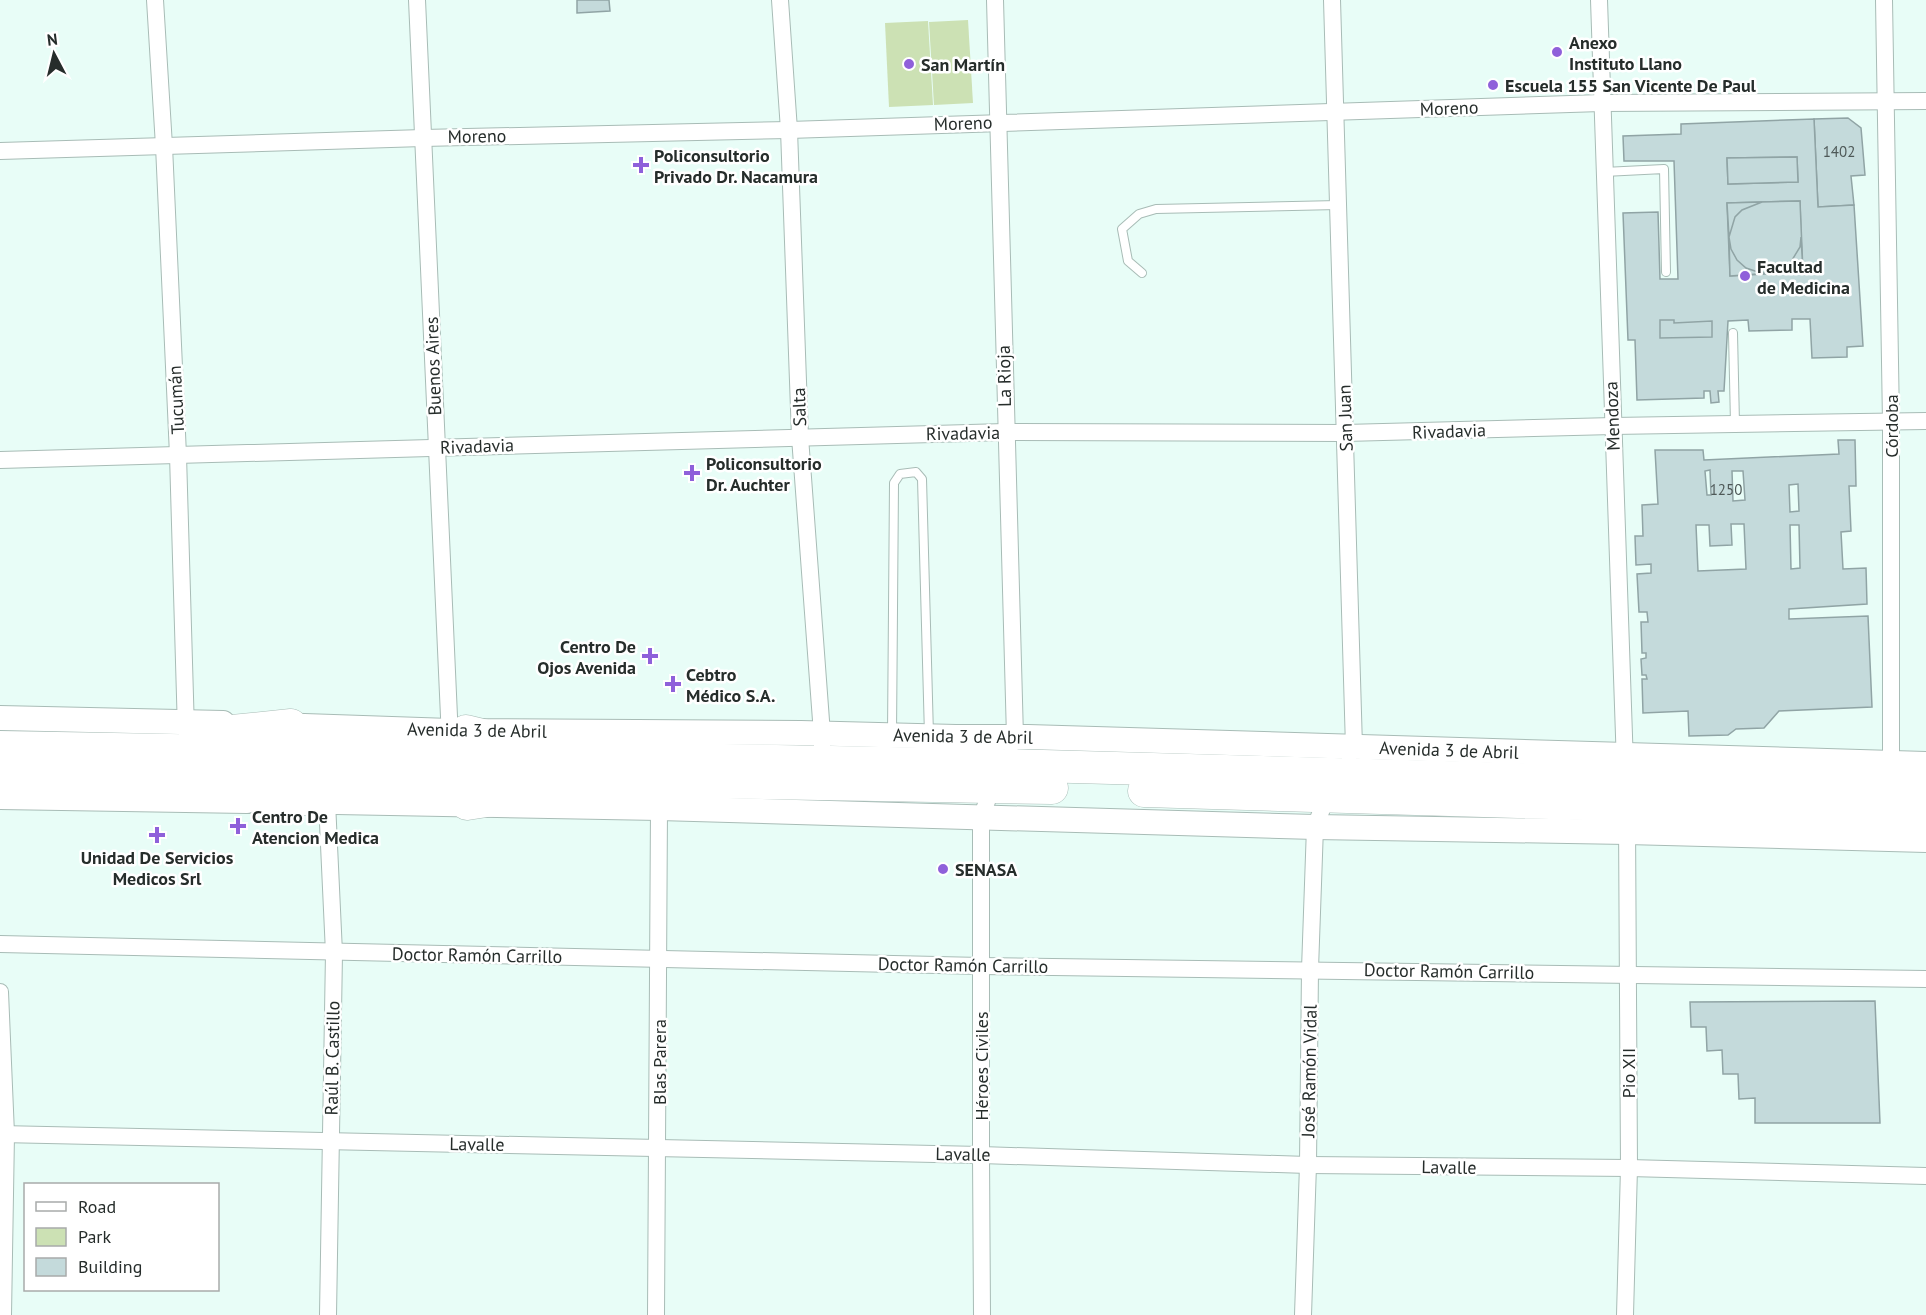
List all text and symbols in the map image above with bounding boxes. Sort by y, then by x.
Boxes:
north arrow [24,24,84,84]
text: N [46,29,59,50]
place label: Anexo Instituto Llano [1569,31,1682,75]
marker: Anexo Instituto Llano [1550,45,1564,59]
place label: San Martín [921,53,1005,76]
marker: San Martín [902,57,916,71]
place label: Escuela 155 San Vicente De Paul [1505,74,1757,97]
marker: Escuela 155 San Vicente De Paul [1486,78,1500,92]
street label: Moreno [1419,95,1479,121]
street label: Moreno [933,110,993,136]
street label: Moreno [447,124,507,148]
house number: 1402 [1823,142,1855,161]
place label: Policonsultorio Privado Dr. Nacamura [654,144,818,188]
marker: Policonsultorio Privado Dr. Nacamura [632,156,650,174]
place label: Facultad de Medicina [1757,255,1850,299]
marker: Facultad de Medicina [1738,269,1752,283]
street label: Buenos Aires [420,316,446,416]
street label: La Rioja [992,345,1016,407]
street label: Tucumán [163,365,189,435]
street label: Mendoza [1599,381,1625,451]
street label: San Juan [1332,384,1358,452]
street label: Salta [787,387,811,427]
street label: Córdoba [1880,394,1903,458]
street label: Rivadavia [1412,418,1486,444]
street label: Rivadavia [926,421,1000,445]
street label: Rivadavia [440,433,514,459]
place label: Policonsultorio Dr. Auchter [706,452,822,496]
marker: Policonsultorio Dr. Auchter [683,464,701,482]
house number: 1250 [1710,480,1742,499]
place label: Centro De Ojos Avenida [537,635,636,679]
marker: Centro De Ojos Avenida [641,647,659,665]
place label: Cebtro Médico S.A. [686,663,775,707]
marker: Cebtro Médico S.A. [664,675,682,693]
street label: Avenida 3 de Abril [407,717,548,743]
street label: Avenida 3 de Abril [893,723,1034,749]
street label: Avenida 3 de Abril [1379,736,1520,764]
place label: Centro De Atencion Medica [252,805,379,849]
marker: Centro De Atencion Medica [229,817,247,835]
marker: Unidad De Servicios Medicos Srl [148,826,166,844]
place label: Unidad De Servicios Medicos Srl [81,846,234,890]
place label: SENASA [955,858,1017,881]
marker: SENASA [936,862,950,876]
street label: Doctor Ramón Carrillo [392,942,562,968]
street label: Doctor Ramón Carrillo [878,952,1048,978]
street label: Doctor Ramón Carrillo [1364,958,1534,984]
street label: Raúl B. Castillo [320,1001,344,1115]
street label: José Ramón Vidal [1296,1003,1322,1139]
street label: Héroes Civiles [970,1011,993,1121]
street label: Blas Parera [648,1019,671,1105]
street label: Pio XII [1617,1048,1640,1098]
street label: Lavalle [449,1132,505,1156]
street label: Lavalle [935,1142,991,1166]
street label: Lavalle [1421,1155,1477,1179]
legend [24,1183,219,1291]
text: Road [78,1195,116,1218]
text: Park [78,1225,111,1248]
text: Building [78,1255,142,1278]

